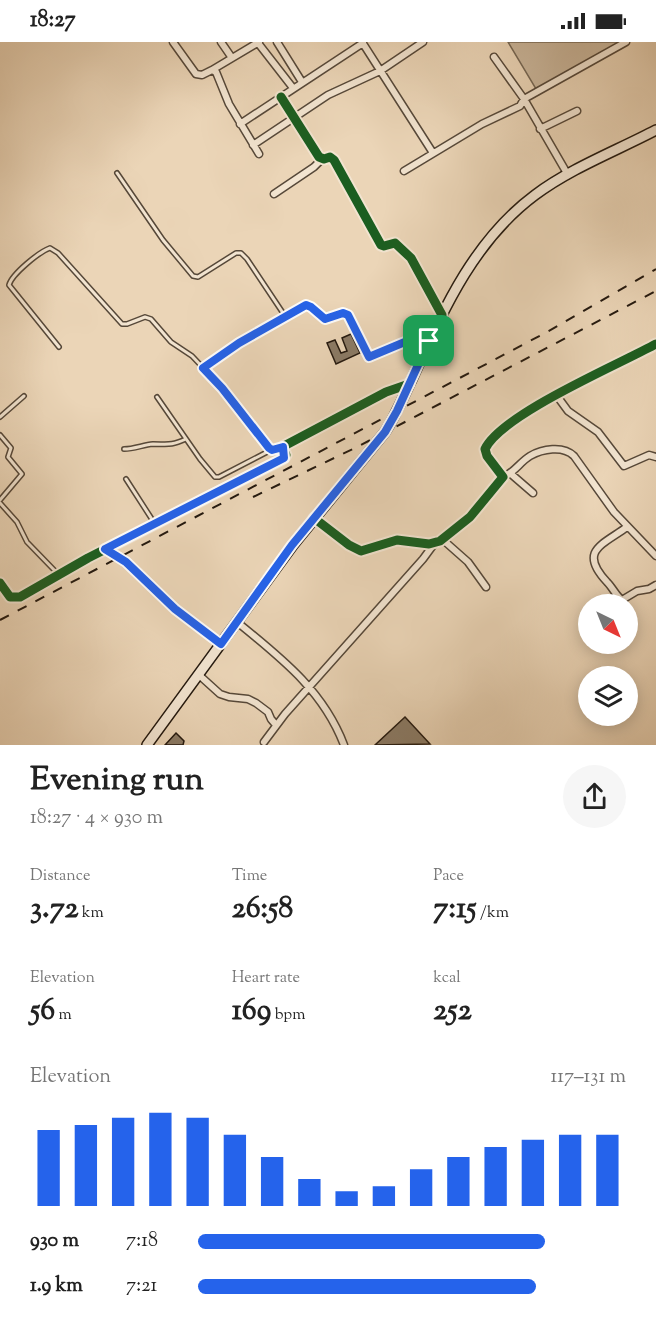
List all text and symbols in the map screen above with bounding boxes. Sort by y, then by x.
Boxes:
text: 18:27 [30,5,76,37]
pin [403,315,454,366]
icon: arrive [412,324,445,357]
north arrow [578,594,638,654]
map controls [578,594,638,726]
button: layers [578,666,638,726]
text: Evening run [30,757,204,805]
button: share [563,765,626,828]
text: 18:27 · 4 × 930 m [30,804,163,833]
text: Distance [30,865,90,888]
text: Time [232,865,267,888]
text: Pace [433,865,464,888]
text: 3.72 [30,888,78,931]
text: 26:58 [232,888,293,931]
text: 7:15 [433,888,477,931]
text: km [78,902,104,925]
text: /km [477,902,509,925]
text: Elevation [30,967,95,990]
text: Heart rate [232,967,300,990]
text: kcal [433,967,461,990]
text: 56 [30,990,55,1033]
text: 169 [232,990,271,1033]
text: 252 [433,990,472,1033]
text: m [55,1004,72,1027]
text: bpm [271,1004,305,1027]
text: Elevation [30,1063,111,1092]
text: 117–131 m [550,1063,626,1092]
text: 930 m [30,1227,79,1256]
text: 7:18 [126,1227,158,1256]
text: 1.9 km [30,1272,83,1301]
text: 7:21 [126,1272,157,1301]

